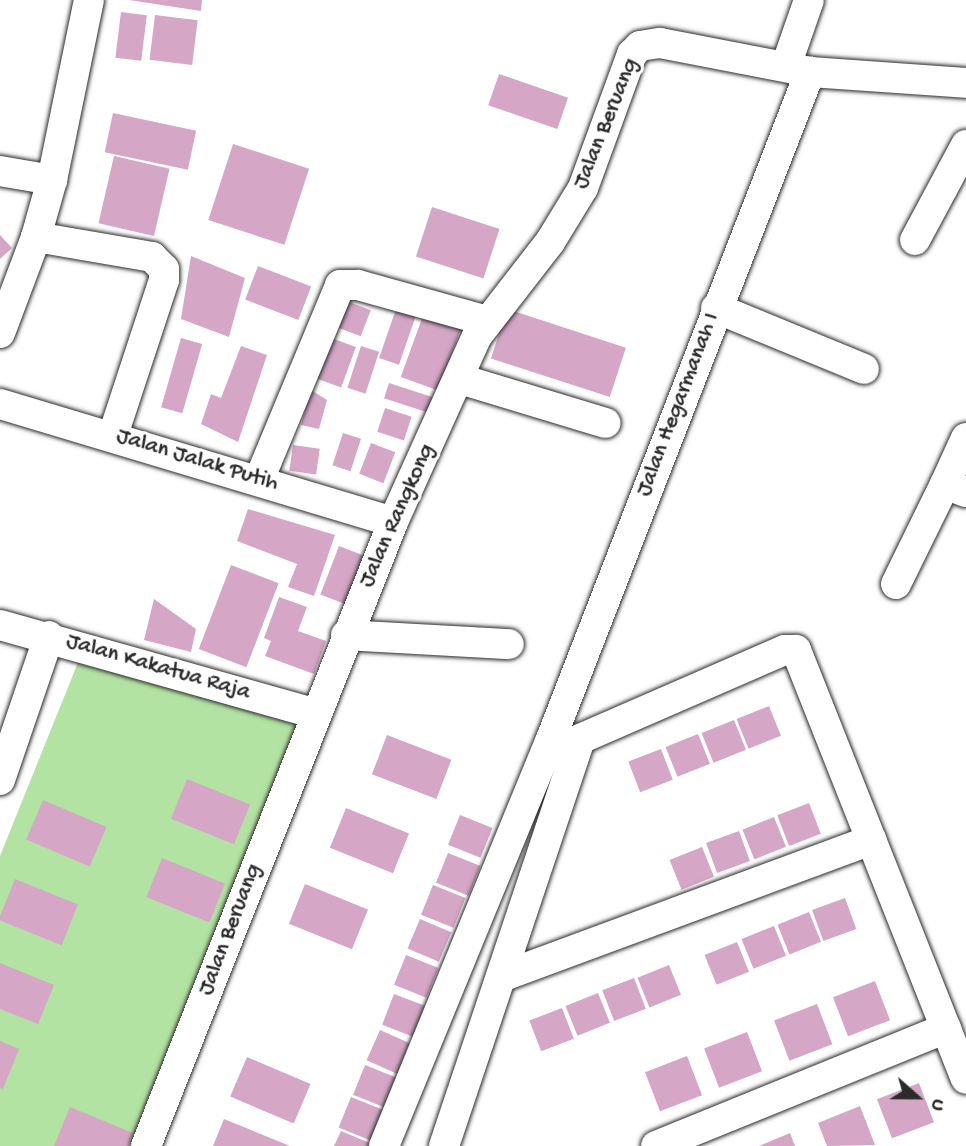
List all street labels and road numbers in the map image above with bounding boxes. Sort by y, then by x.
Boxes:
street label: Jalan Beruang [568,55,646,193]
street label: Jalan Hegarmanah I [631,309,727,501]
street label: Jalan Jalak Putih [113,423,281,499]
street label: Jalan Rangkong [354,440,442,592]
street label: Jalan Kakatua Raja [63,629,253,707]
street label: Jalan Beruang [193,860,269,1000]

